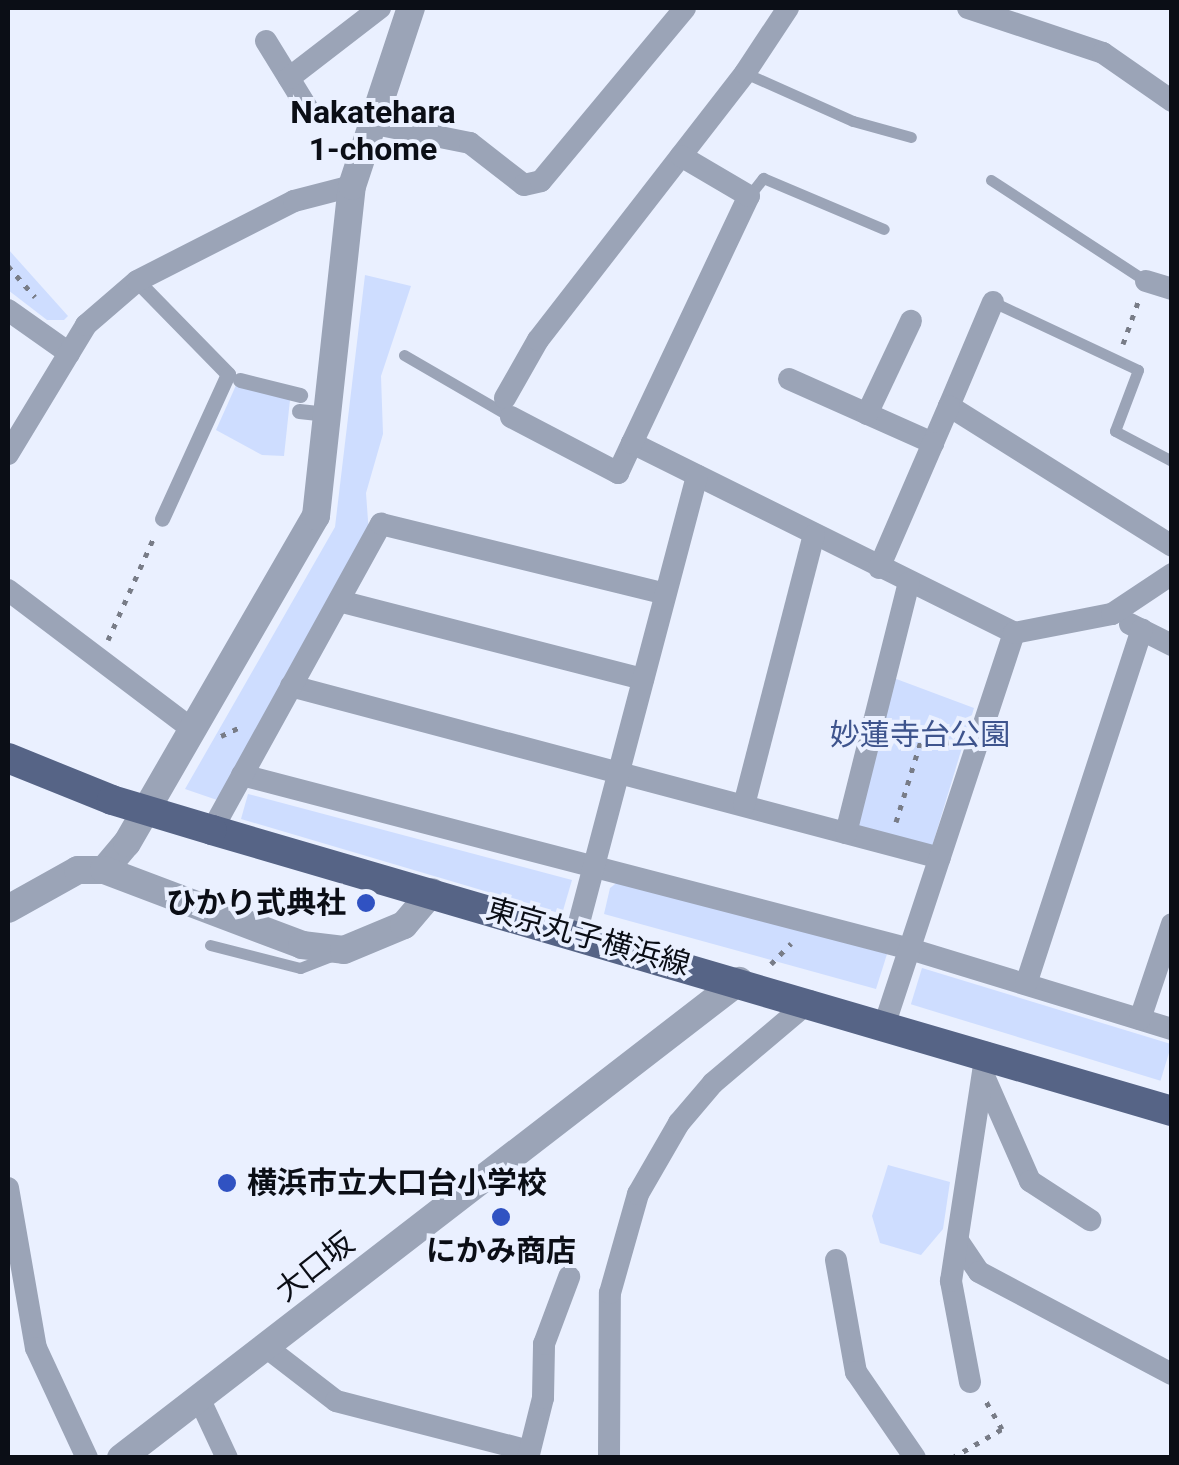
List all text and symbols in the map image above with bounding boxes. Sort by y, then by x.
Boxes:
district label: Nakatehara 1-chome [290,94,456,169]
park label: 妙蓮寺台公園 [830,717,1010,753]
place label: ひかり式典社 [166,885,346,921]
street label: 東京丸子横浜線 [482,891,694,983]
marker: ひかり式典社 [355,892,377,914]
place label: 横浜市立大口台小学校 [247,1165,547,1201]
marker: 横浜市立大口台小学校 [216,1172,238,1194]
marker: にかみ商店 [490,1206,512,1228]
street label: 大口坂 [268,1225,362,1309]
place label: にかみ商店 [426,1233,576,1269]

